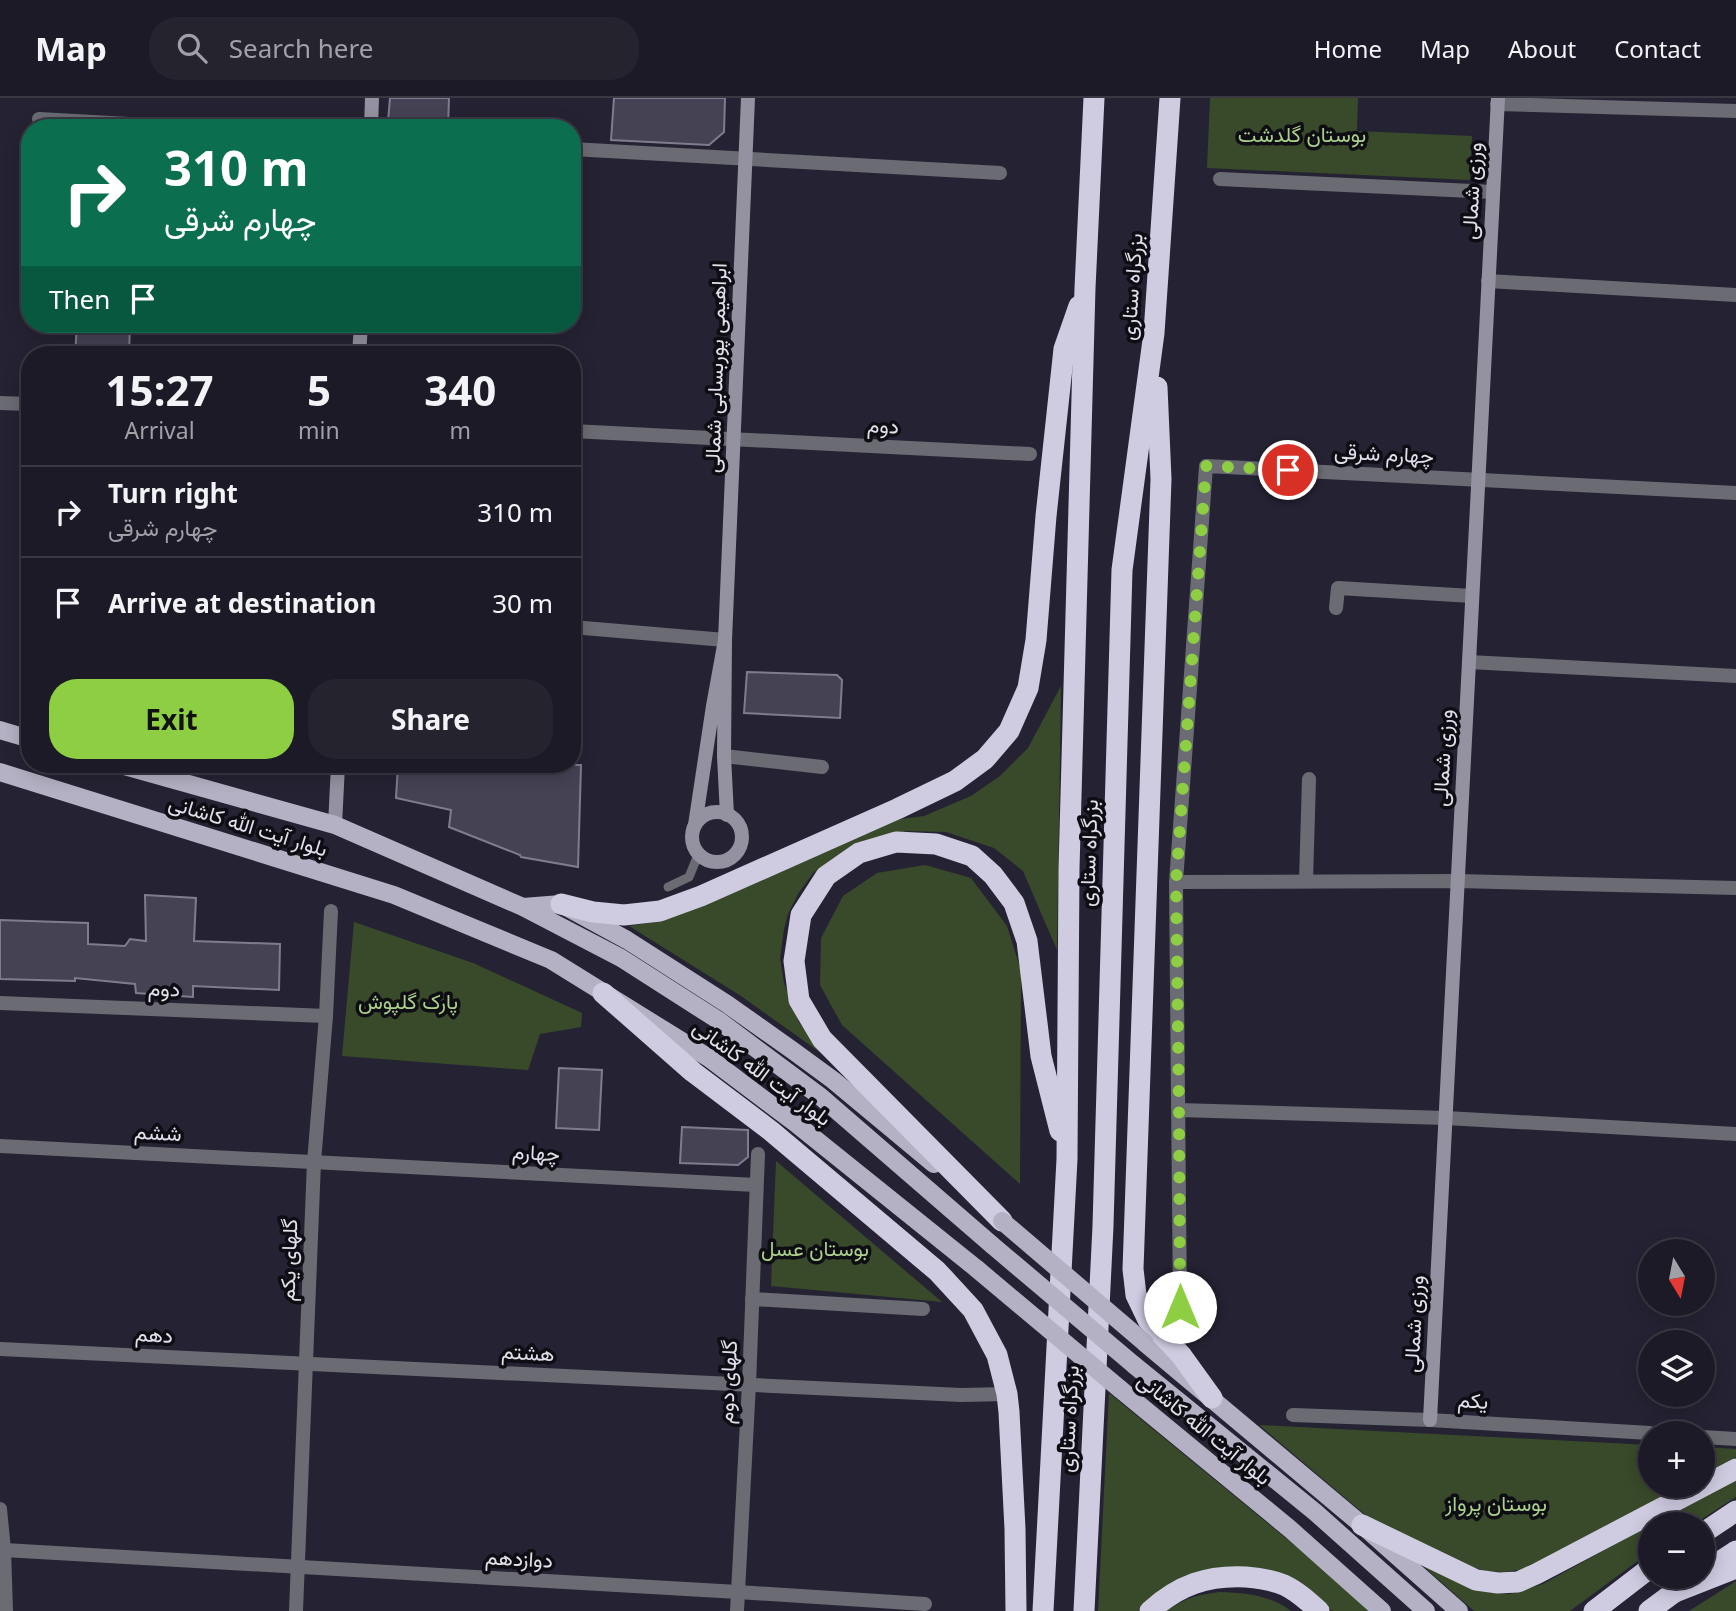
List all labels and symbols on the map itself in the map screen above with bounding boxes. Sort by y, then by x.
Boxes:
park label: بوستان گلدشت [1238,120,1366,148]
street label: ورزی شمالی [1454,142,1488,240]
street label: بزرگراه ستاری [1113,232,1149,341]
street label: ابراهیمی پوربسابی شمالی [697,262,734,474]
street label: دوم [866,410,900,441]
street label: چهارم شرقی [1333,436,1435,471]
pin [1258,440,1318,500]
street label: ورزی شمالی [1425,709,1459,807]
street label: بلوار آیت الله کاشانی [166,788,331,862]
street label: بزرگراه ستاری [1072,799,1104,907]
street label: دوم [148,973,180,1004]
park label: پارک گلپوش [358,987,458,1016]
street label: بلوار آیت الله کاشانی [688,1013,837,1132]
street label: ششم [133,1117,183,1148]
street label: چهارم [511,1137,561,1168]
street label: گلهای یکم [273,1218,304,1302]
park label: بوستان عسل [761,1234,869,1262]
north arrow [1638,1239,1715,1316]
position arrow [1143,1270,1217,1344]
street label: ورزی شمالی [1396,1275,1430,1373]
street label: دهم [134,1319,174,1350]
street label: هشتم [501,1337,555,1368]
street label: گلهای دوم [711,1339,744,1425]
street label: بزرگراه ستاری [1051,1365,1085,1473]
street label: بلوار آیت الله کاشانی [1132,1366,1277,1491]
street label: یکم [1457,1385,1489,1416]
park label: بوستان پرواز [1444,1489,1547,1518]
street label: دوازدهم [484,1542,554,1575]

